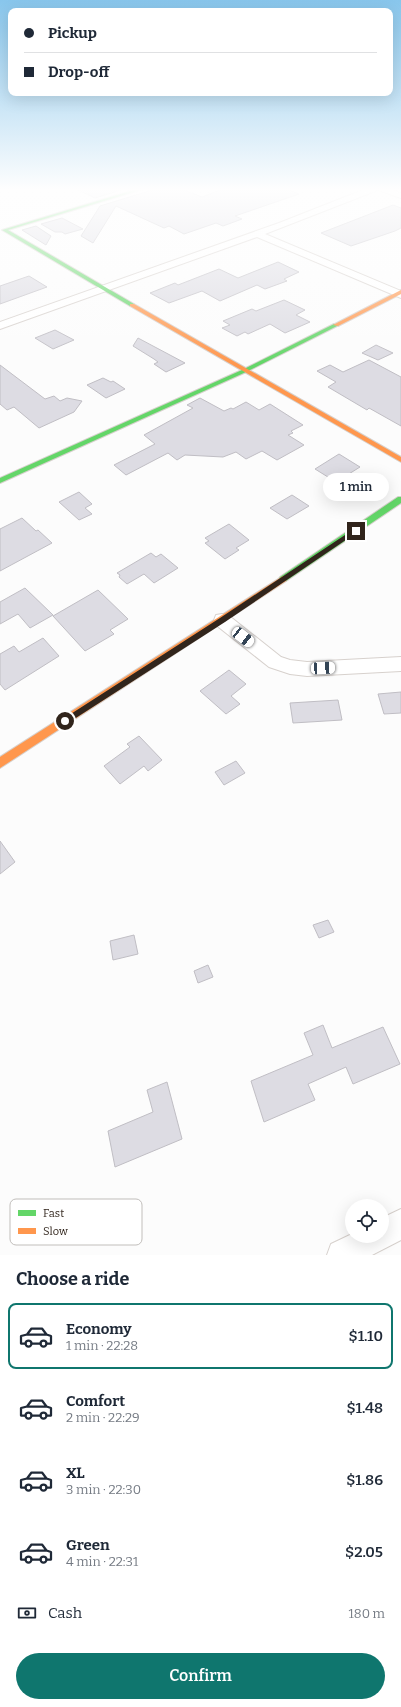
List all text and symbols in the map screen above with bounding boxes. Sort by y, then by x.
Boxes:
text: Pickup [48,24,97,42]
text: Drop-off [48,63,109,81]
callout: 1 min [323,473,389,501]
text: 1 min [340,479,372,494]
route end [347,522,365,540]
car [230,625,256,649]
car [311,661,335,675]
route start [56,712,74,730]
legend [10,1199,142,1245]
map controls [345,1199,389,1243]
button: locate [345,1199,389,1243]
text: Fast [43,1207,64,1220]
text: Slow [43,1225,68,1238]
text: Choose a ride [16,1268,129,1290]
icon: car [18,1318,54,1354]
text: Economy [66,1320,132,1338]
text: $1.10 [349,1327,383,1345]
text: 1 min · 22:28 [66,1338,138,1353]
icon: car [18,1390,54,1426]
text: Comfort [66,1392,125,1410]
text: $1.48 [346,1399,383,1417]
text: 2 min · 22:29 [66,1410,140,1425]
icon: car [18,1462,54,1498]
text: XL [66,1464,85,1482]
text: $1.86 [346,1471,383,1489]
text: 3 min · 22:30 [66,1482,141,1497]
icon: car [18,1534,54,1570]
text: Green [66,1536,110,1554]
text: $2.05 [345,1543,383,1561]
text: 4 min · 22:31 [66,1554,138,1569]
icon: cash [16,1602,38,1624]
text: Cash [48,1604,82,1622]
text: 180 m [349,1606,385,1621]
button: Confirm [16,1653,385,1699]

